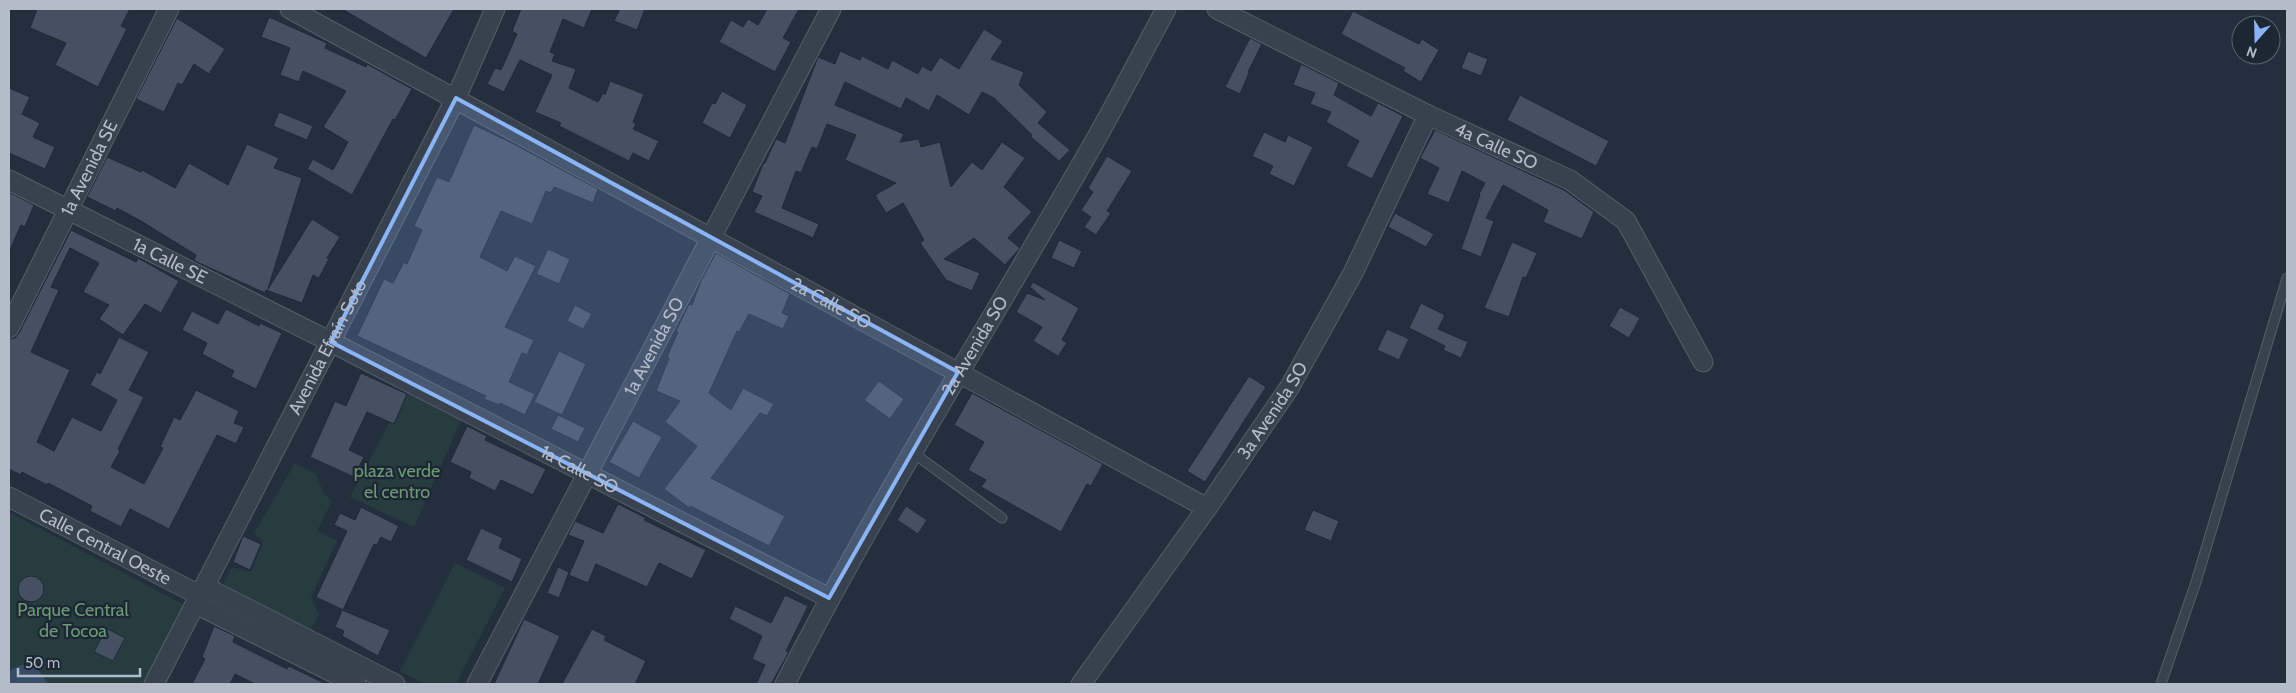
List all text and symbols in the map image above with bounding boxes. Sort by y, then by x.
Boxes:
north arrow [2231,15,2281,65]
text: N [2244,42,2259,62]
street label: 1a Avenida SE [56,117,122,219]
street label: 4a Calle SO [1451,118,1541,175]
street label: 1a Calle SE [129,233,211,289]
street label: 2a Calle SO [787,273,875,334]
street label: Avenida Efraín Soto [284,276,372,418]
street label: 2a Avenida SO [937,292,1013,399]
street label: 1a Avenida SO [619,294,689,399]
street label: 3a Avenida SO [1233,358,1312,463]
street label: 1a Calle SO [537,441,622,499]
park label: plaza verde el centro [354,460,440,503]
street label: Calle Central Oeste [35,503,175,590]
park label: Parque Central de Tocoa [17,599,129,642]
scale bar [18,646,140,678]
text: 50 m [25,654,60,672]

